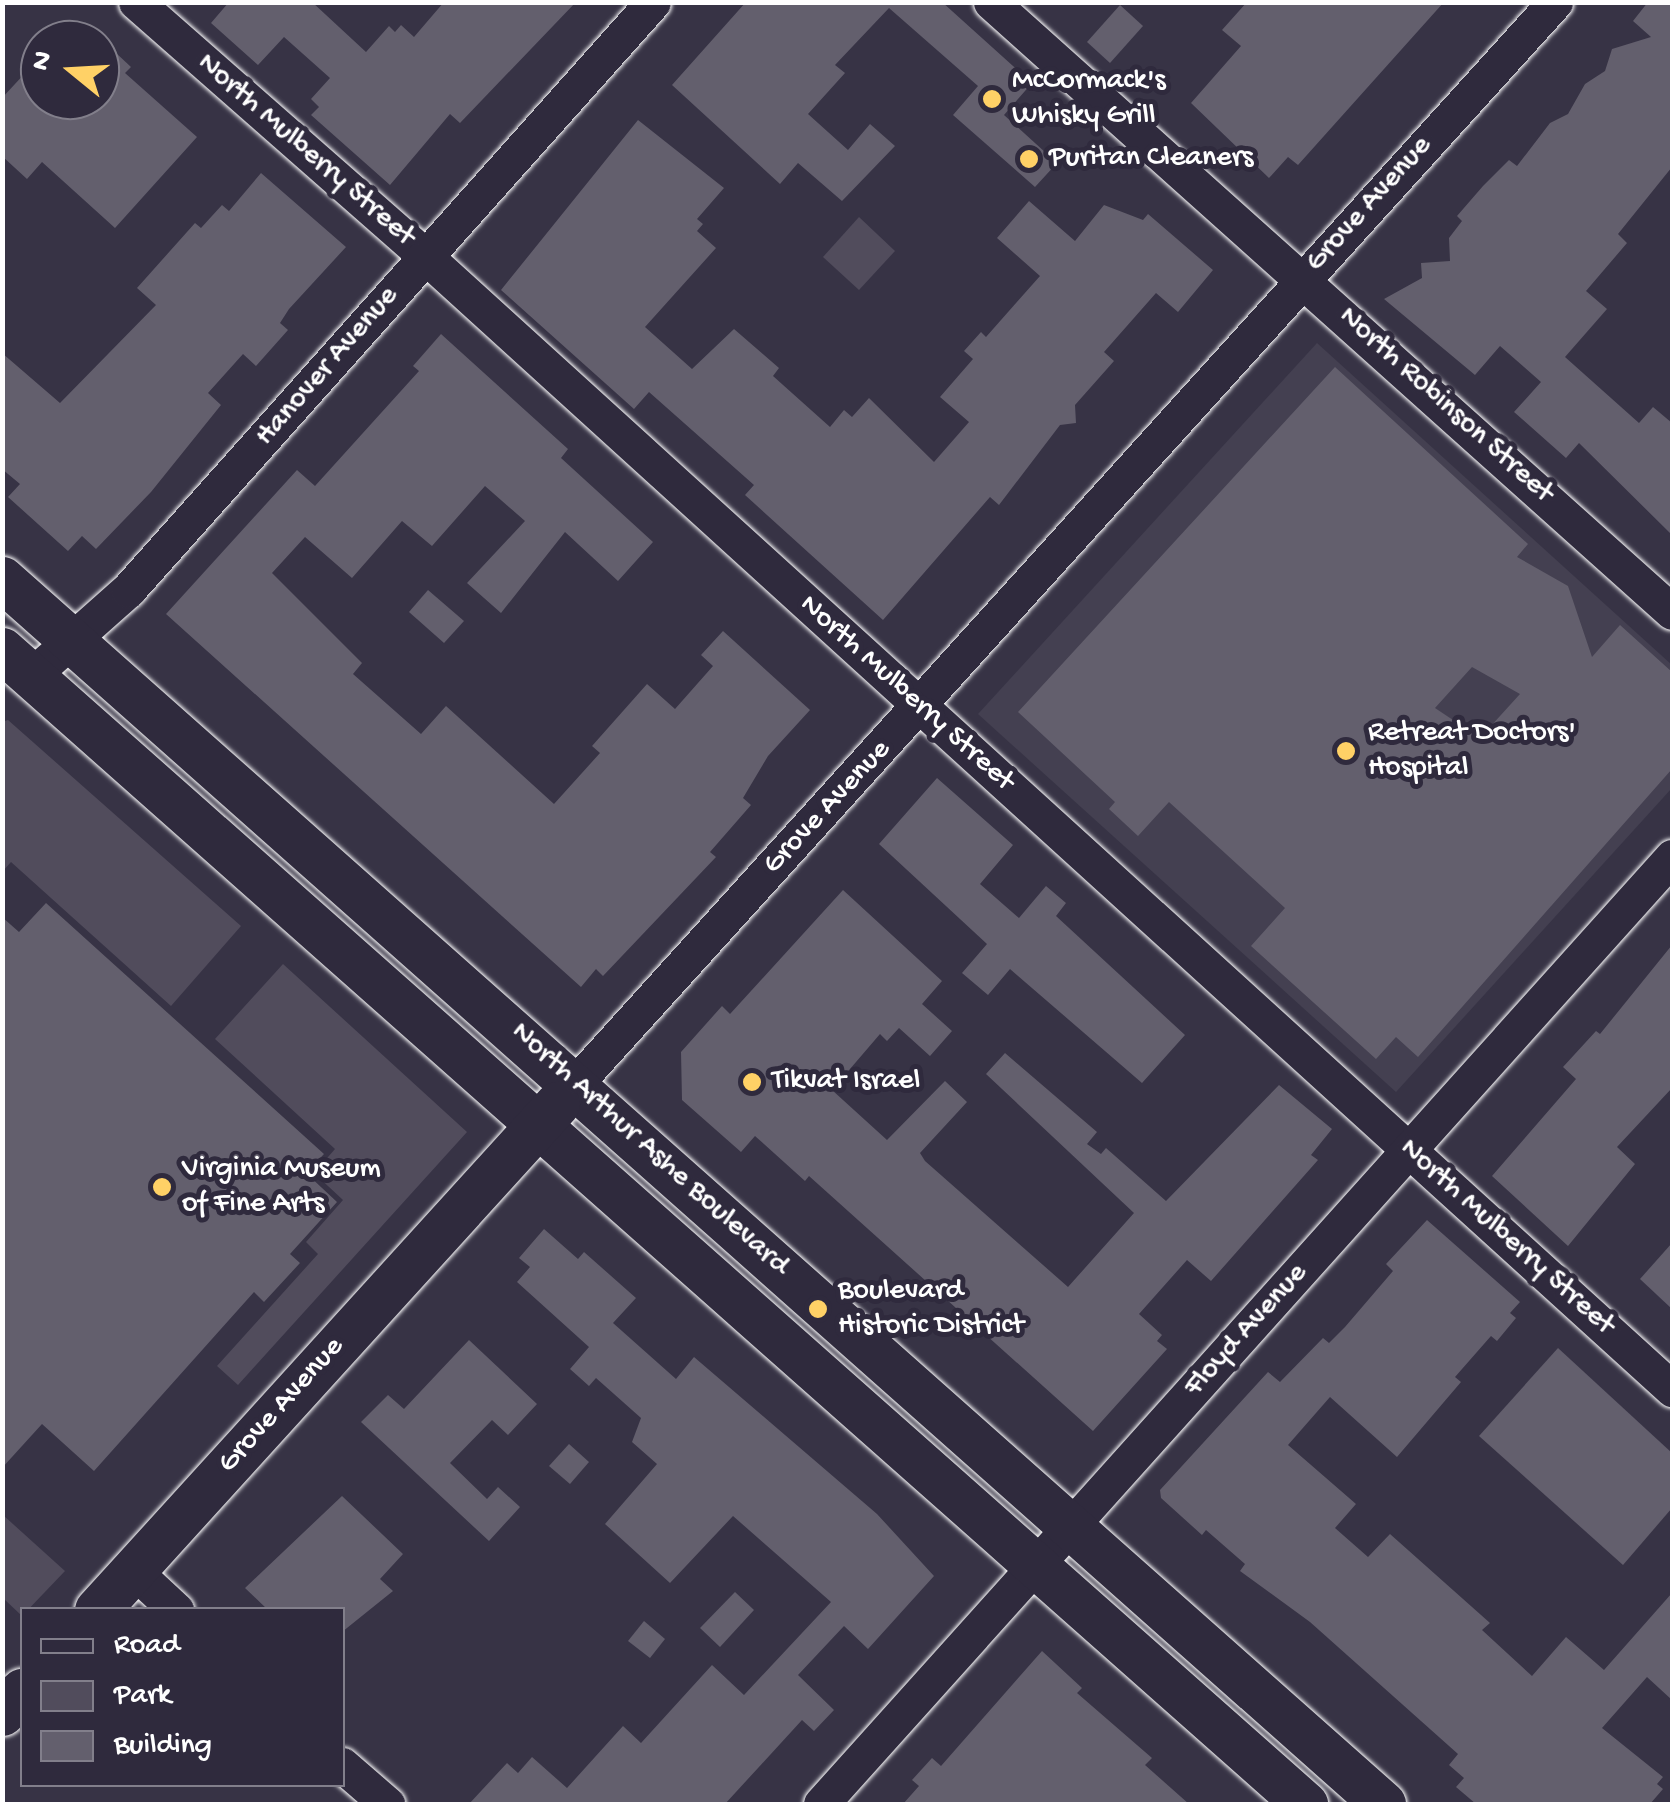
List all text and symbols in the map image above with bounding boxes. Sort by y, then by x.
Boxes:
north arrow [20,20,120,120]
street label: North Mulberry Street [189,46,421,256]
text: N [24,47,61,75]
place label: McCormack's Whisky Grill [1012,64,1166,134]
marker: McCormack's Whisky Grill [981,88,1003,110]
street label: Grove Avenue [1299,129,1441,281]
place label: Puritan Cleaners [1049,141,1253,177]
marker: Puritan Cleaners [1018,148,1040,170]
street label: Hanover Avenue [249,280,407,454]
street label: North Robinson Street [1330,300,1560,512]
street label: North Mulberry Street [791,588,1021,800]
place label: Retreat Doctors' Hospital [1368,716,1576,786]
street label: Grove Avenue [756,733,900,883]
marker: Retreat Doctors' Hospital [1333,738,1359,764]
street label: North Arthur Ashe Boulevard [502,1015,796,1285]
place label: Tikvat Israel [772,1064,920,1100]
marker: Tikvat Israel [741,1071,763,1093]
street label: North Mulberry Street [1391,1132,1621,1344]
place label: Virginia Museum of Fine Arts [182,1152,381,1222]
marker: Virginia Museum of Fine Arts [151,1176,173,1198]
street label: Floyd Avenue [1178,1257,1316,1405]
place label: Boulevard Historic District [838,1274,1024,1344]
marker: Boulevard Historic District [807,1298,829,1320]
street label: Grove Avenue [211,1330,353,1482]
legend [20,1607,345,1787]
text: Road [114,1629,180,1664]
text: Park [114,1679,171,1714]
text: Building [114,1729,212,1764]

